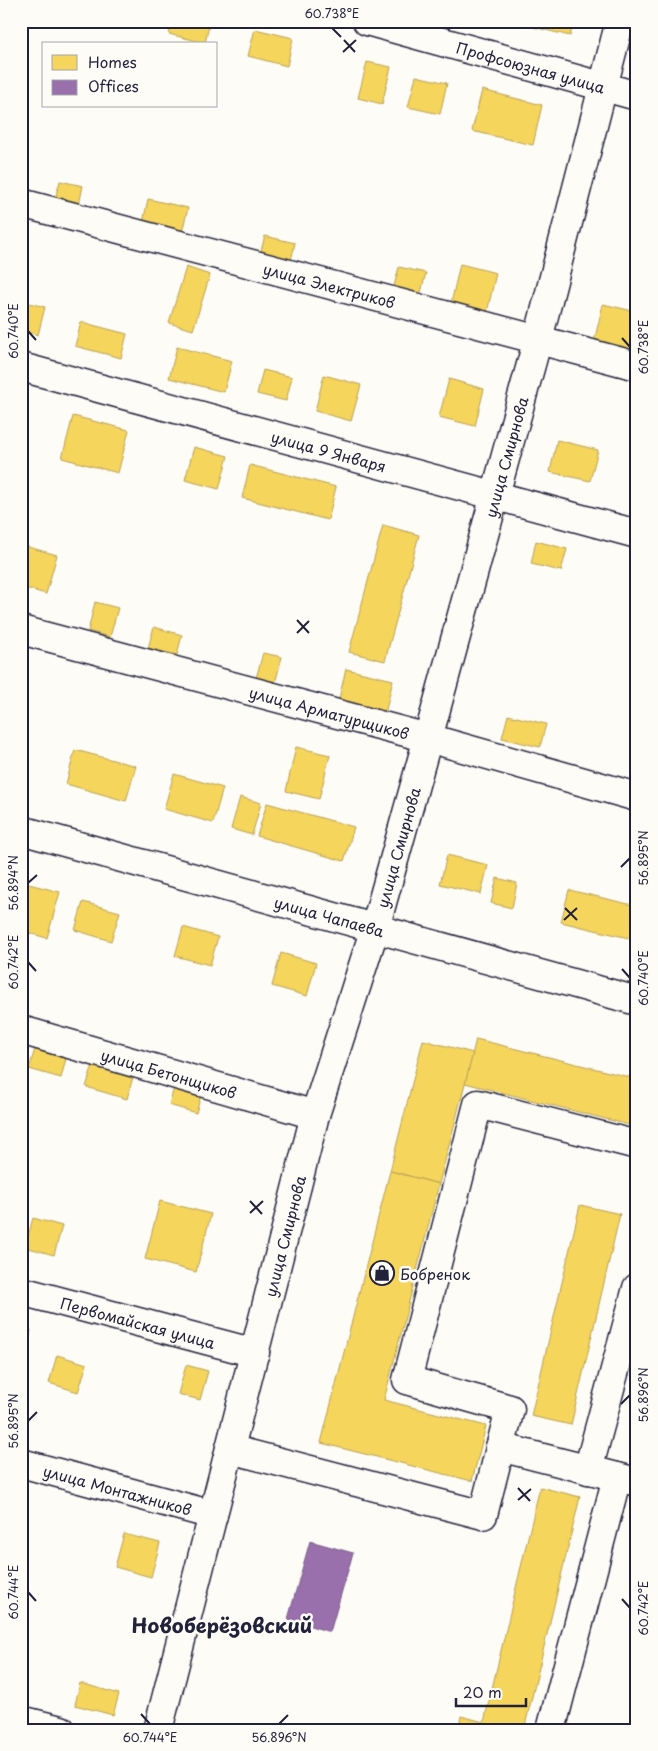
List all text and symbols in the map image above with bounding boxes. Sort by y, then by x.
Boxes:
text: 60.738°E [305,4,359,22]
street label: Профсоюзная улица [454,35,608,98]
legend [42,42,218,108]
text: Homes [88,50,137,73]
text: Offices [88,74,139,97]
street label: улица Электриков [261,256,398,313]
text: 60.740°E [4,303,22,359]
text: 60.738°E [634,320,652,374]
street label: улица Смирнова [478,393,533,520]
street label: улица 9 Января [269,424,389,477]
street label: улица Арматурщиков [247,680,412,744]
street label: улица Смирнова [370,784,426,910]
text: 56.895°N [634,830,652,886]
text: 56.894°N [4,855,22,911]
street label: улица Чапаева [272,889,388,942]
text: 60.742°E [4,935,22,989]
text: 60.740°E [634,950,652,1006]
street label: улица Бетонщиков [98,1042,240,1103]
street label: улица Смирнова [258,1172,311,1299]
shop icon: Бобренок [369,1260,395,1286]
place label: Бобренок [400,1262,470,1285]
street label: Первомайская улица [58,1290,218,1354]
text: 56.896°N [634,1367,652,1423]
text: 56.895°N [4,1393,22,1449]
street label: улица Монтажников [41,1458,195,1520]
text: 60.744°E [4,1565,22,1619]
text: 60.742°E [634,1581,652,1635]
district label: Новоберёзовский [132,1610,312,1640]
scale bar [456,1676,526,1708]
text: 20 m [463,1680,502,1703]
text: 60.744°E [123,1728,177,1746]
text: 56.896°N [251,1728,307,1746]

